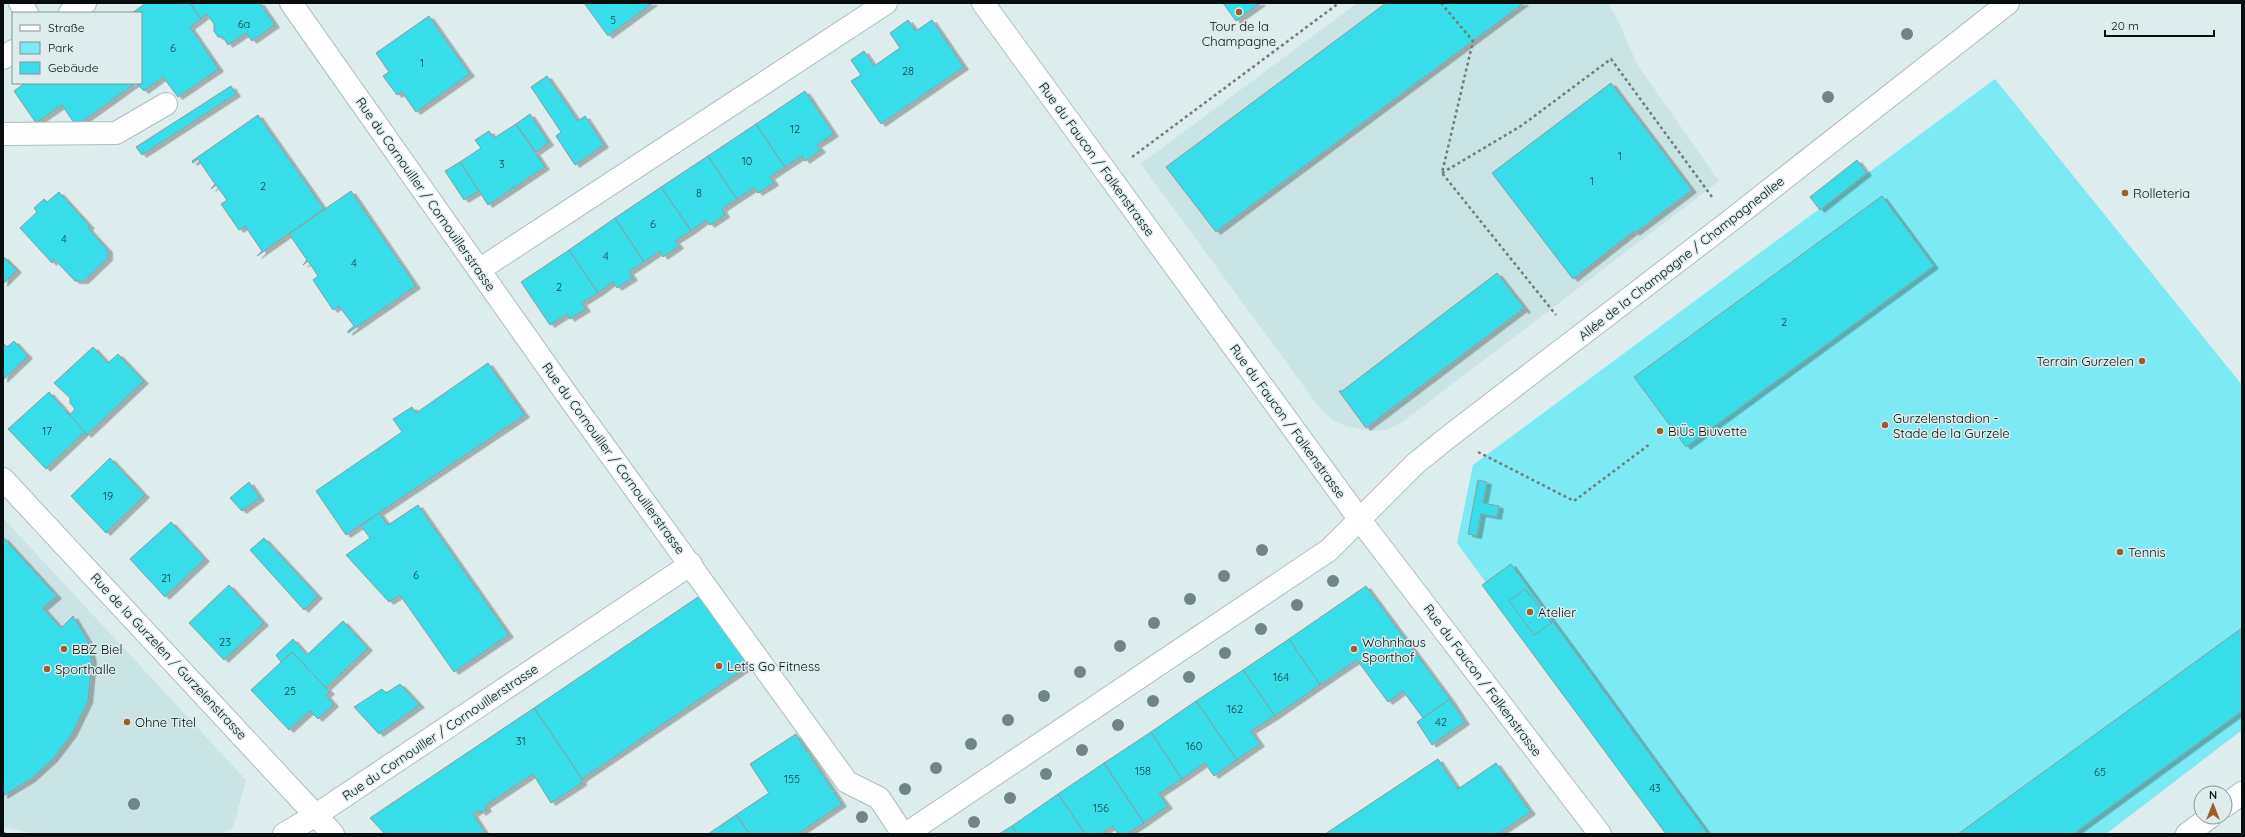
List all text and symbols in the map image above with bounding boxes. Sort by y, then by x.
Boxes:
marker: Tour de la Champagne [1234,7,1244,17]
legend [12,12,142,84]
scale bar [2105,12,2214,38]
house number: 5 [610,13,616,27]
house number: 6a [238,17,250,31]
place label: Tour de la Champagne [1202,18,1276,49]
text: 20 m [2111,18,2139,33]
text: Straße [48,20,85,35]
text: Park [48,40,73,55]
house number: 6 [170,41,176,55]
house number: 1 [420,56,424,70]
text: Gebäude [48,60,99,75]
house number: 28 [902,64,914,78]
street label: Rue du Faucon / Falkenstrasse [1036,79,1158,239]
street label: Rue du Cornouiller / Cornouillerstrasse [353,94,499,294]
house number: 12 [790,122,800,136]
house number: 1 [1618,149,1622,163]
house number: 10 [742,154,752,168]
house number: 3 [499,157,505,171]
street label: Allée de la Champagne / Champagneallee [1575,173,1787,343]
house number: 1 [1590,174,1594,188]
house number: 2 [260,179,266,193]
place label: Rolleteria [2133,185,2190,201]
house number: 8 [696,186,702,200]
marker: Rolleteria [2120,188,2130,198]
house number: 6 [650,217,656,231]
house number: 4 [61,232,67,246]
house number: 4 [603,249,609,263]
house number: 4 [351,256,357,270]
house number: 2 [556,280,562,294]
house number: 2 [1781,315,1787,329]
street label: Rue du Faucon / Falkenstrasse [1227,341,1349,501]
place label: Terrain Gurzelen [2036,353,2134,369]
marker: Terrain Gurzelen [2137,356,2147,366]
street label: Rue du Cornouiller / Cornouillerstrasse [539,359,689,557]
place label: Gurzelenstadion - Stade de la Gurzele [1893,410,2010,441]
marker: Gurzelenstadion - Stade de la Gurzele [1880,420,1890,430]
place label: BiÜs Biuvette [1668,423,1747,439]
house number: 17 [42,424,52,438]
marker: BiÜs Biuvette [1655,426,1665,436]
house number: 19 [103,489,113,503]
place label: Tennis [2128,544,2166,560]
marker: Tennis [2115,547,2125,557]
house number: 6 [413,568,419,582]
street label: Rue de la Gurzelen / Gurzelenstrasse [87,569,251,743]
house number: 21 [161,571,171,585]
street label: Rue du Faucon / Falkenstrasse [1421,601,1545,759]
place label: Atelier [1538,604,1576,620]
marker: Atelier [1525,607,1535,617]
place label: Wohnhaus Sporthof [1362,634,1426,665]
house number: 23 [219,635,231,649]
place label: BBZ Biel [72,641,122,657]
marker: BBZ Biel [59,644,69,654]
marker: Wohnhaus Sporthof [1349,644,1359,654]
place label: Let‘s Go Fitness [727,658,820,674]
street label: Rue du Cornouiller / Cornouillerstrasse [339,660,541,804]
place label: Sporthalle [55,661,116,677]
marker: Let‘s Go Fitness [714,661,724,671]
marker: Sporthalle [42,664,52,674]
house number: 164 [1273,670,1289,684]
house number: 25 [284,684,296,698]
house number: 162 [1227,702,1243,716]
place label: Ohne Titel [135,714,196,730]
house number: 42 [1435,715,1447,729]
marker: Ohne Titel [122,717,132,727]
house number: 31 [516,734,526,748]
house number: 160 [1186,739,1202,753]
house number: 158 [1135,764,1151,778]
house number: 65 [2094,765,2106,779]
house number: 155 [784,772,800,786]
house number: 43 [1649,781,1661,795]
north arrow [2193,785,2233,825]
text: N [2209,788,2217,802]
house number: 156 [1093,801,1109,815]

